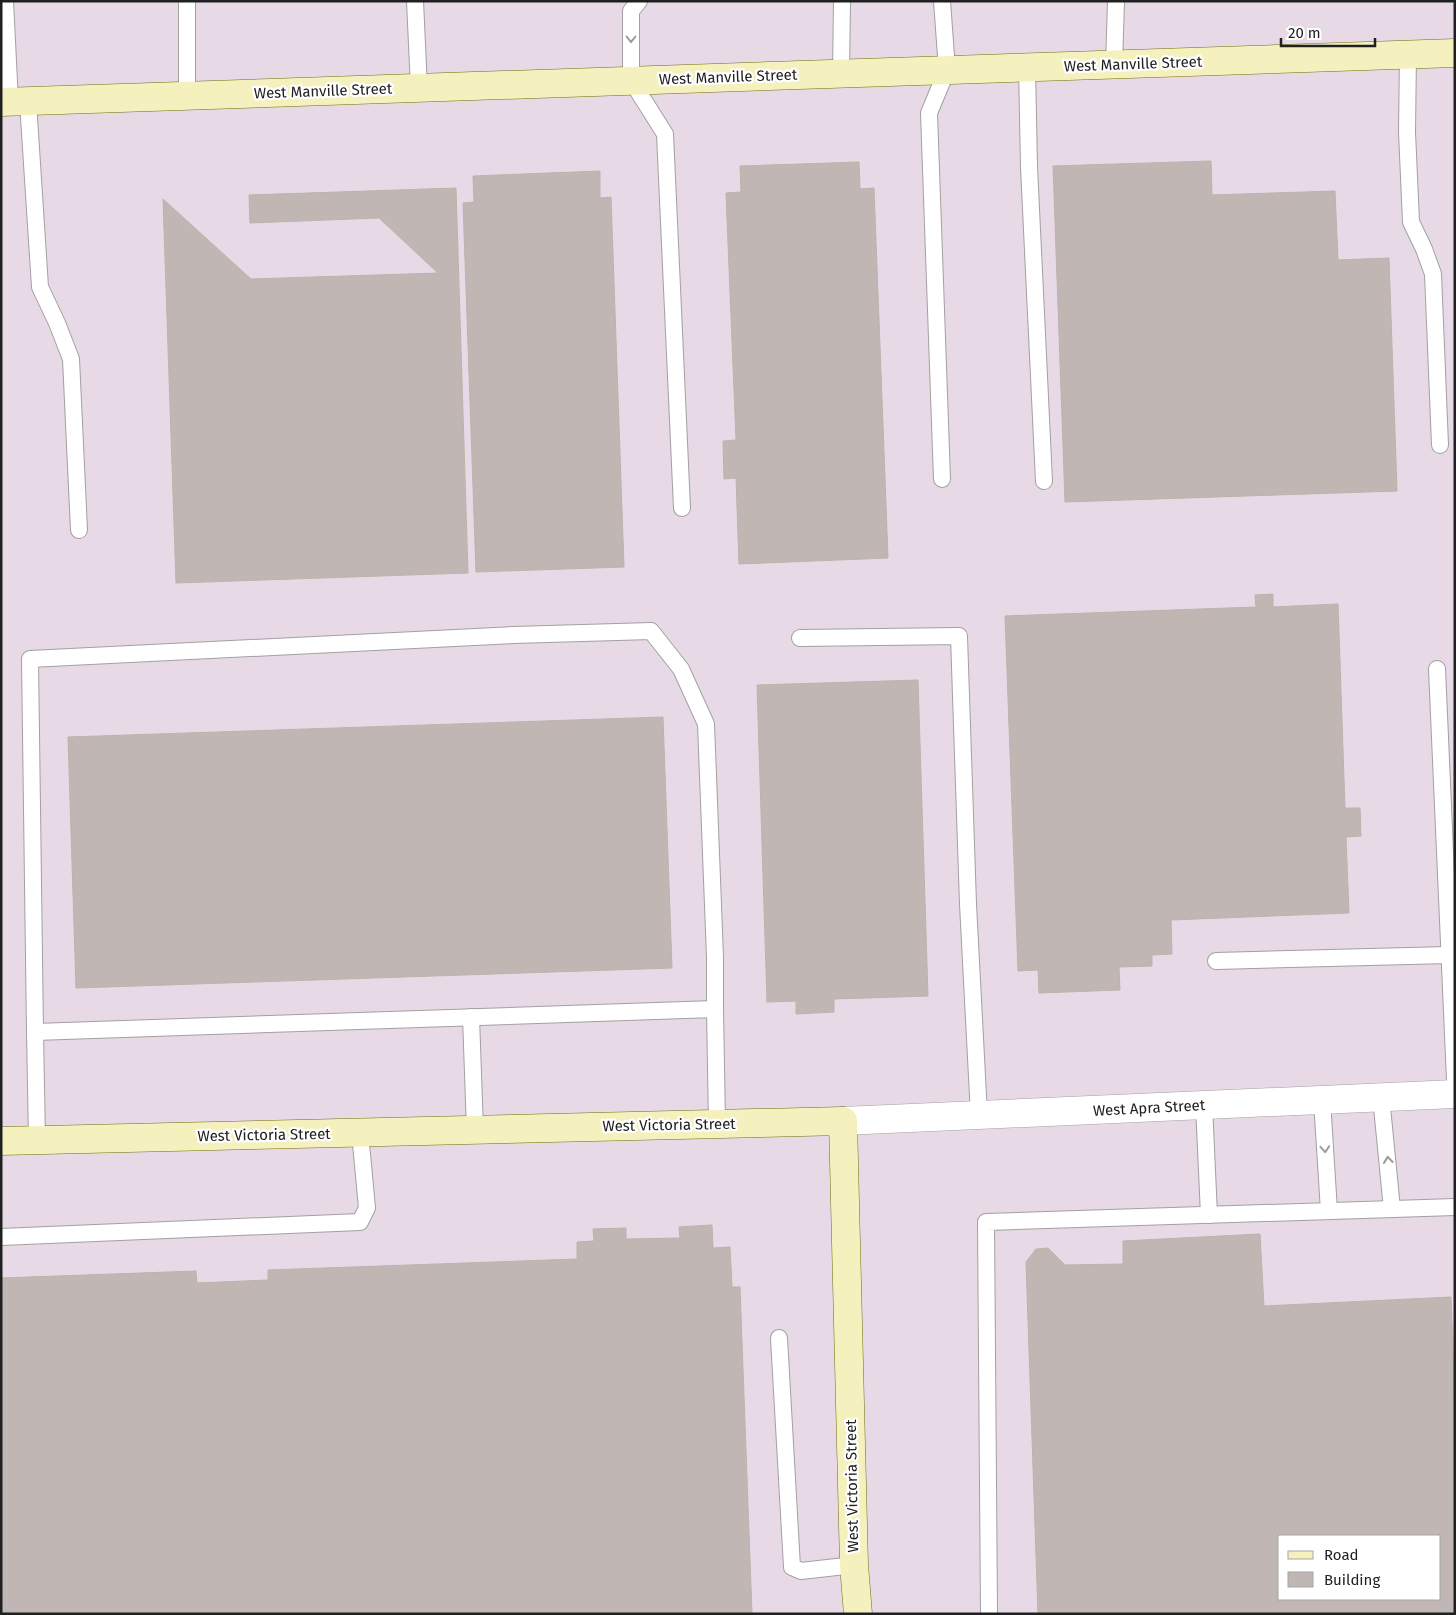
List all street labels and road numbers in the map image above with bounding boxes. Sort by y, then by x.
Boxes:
street label: West Manville Street [1063,53,1203,75]
street label: West Manville Street [658,66,798,88]
street label: West Manville Street [253,80,393,102]
street label: West Apra Street [1092,1096,1206,1120]
street label: West Victoria Street [602,1115,736,1135]
street label: West Victoria Street [197,1125,331,1145]
street label: West Victoria Street [842,1419,862,1553]

